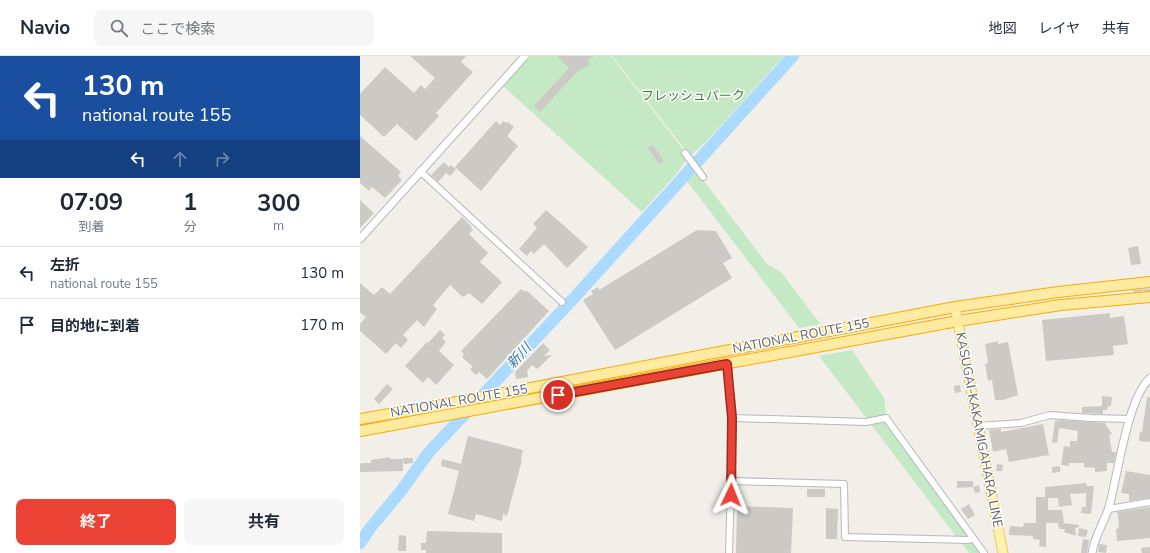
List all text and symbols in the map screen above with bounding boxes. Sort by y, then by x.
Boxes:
search box [94,10,374,46]
text: Navio [20,15,70,41]
icon: search [108,17,130,39]
text: ここで検索 [140,19,215,39]
text: 地図 [988,19,1016,38]
text: レイヤ [1038,19,1080,38]
text: 共有 [1102,19,1130,38]
text: 130 m [82,67,165,105]
icon: left [16,72,68,124]
park label: フレッシュパーク [641,87,745,105]
text: national route 155 [82,103,231,127]
icon: left [127,148,149,170]
icon: ahead [169,148,191,170]
icon: right [211,148,233,170]
text: 07:09 [60,186,123,218]
text: 1 [183,186,197,218]
text: 300 [257,187,300,219]
text: m [273,217,284,235]
text: 到着 [78,218,104,236]
text: 分 [184,218,197,236]
text: 左折 [50,255,80,275]
icon: left [16,262,38,284]
text: 130 m [300,263,344,283]
text: national route 155 [50,275,158,293]
icon: arrive [16,314,38,336]
street label: NATIONAL ROUTE 155 [731,314,871,358]
text: 170 m [300,315,344,335]
text: 目的地に到着 [50,316,140,336]
street label: KASUGAI-KAKAMIGAHARA LINE [951,331,1007,529]
water label: 新川 [503,338,537,373]
pin [541,378,575,412]
street label: NATIONAL ROUTE 155 [389,380,529,422]
icon: arrive [547,384,569,406]
position arrow [710,474,752,516]
button: 終了 [16,499,176,545]
button: 共有 [184,499,344,545]

